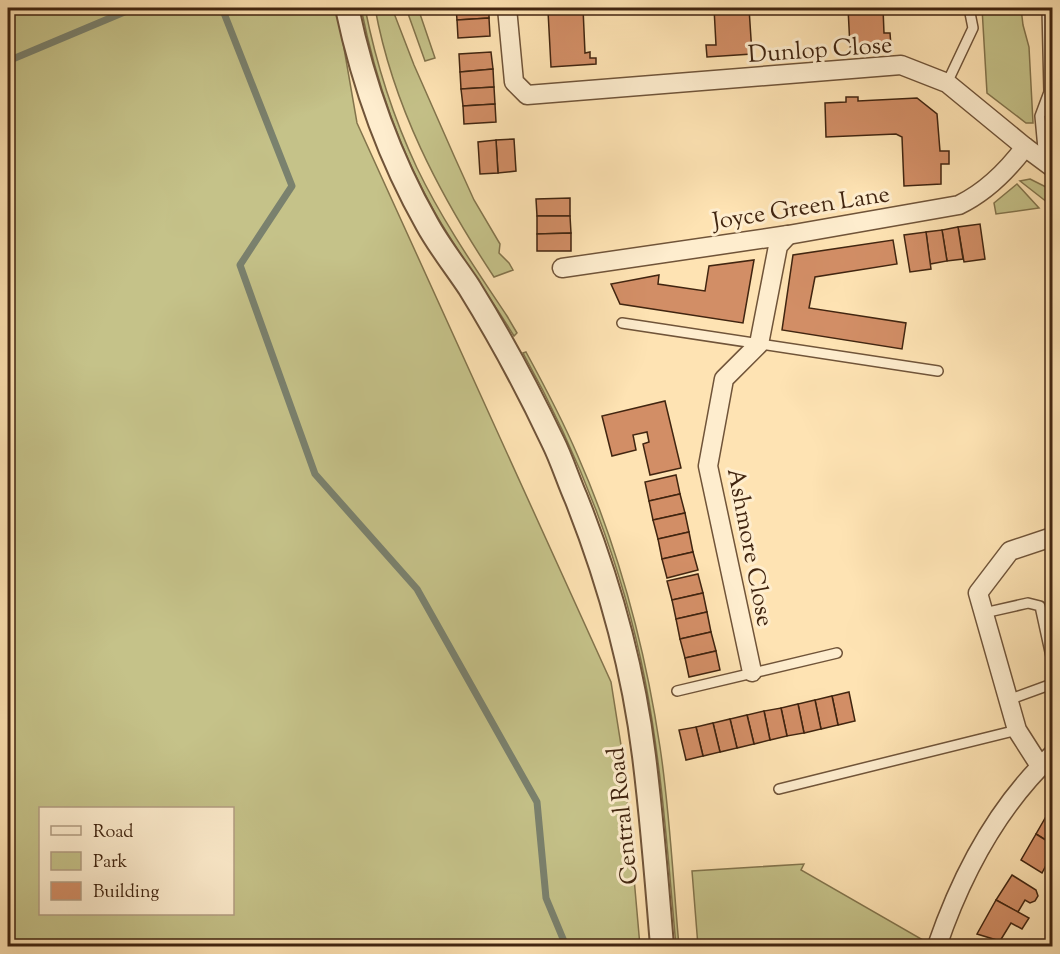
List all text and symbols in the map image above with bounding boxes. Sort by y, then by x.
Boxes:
street label: Dunlop Close [747,29,893,73]
street label: Joyce Green Lane [708,178,892,240]
street label: Ashmore Close [717,465,781,629]
street label: Central Road [600,745,648,886]
legend [39,807,234,915]
text: Road [93,820,133,846]
text: Park [93,850,128,876]
text: Building [93,880,159,906]

